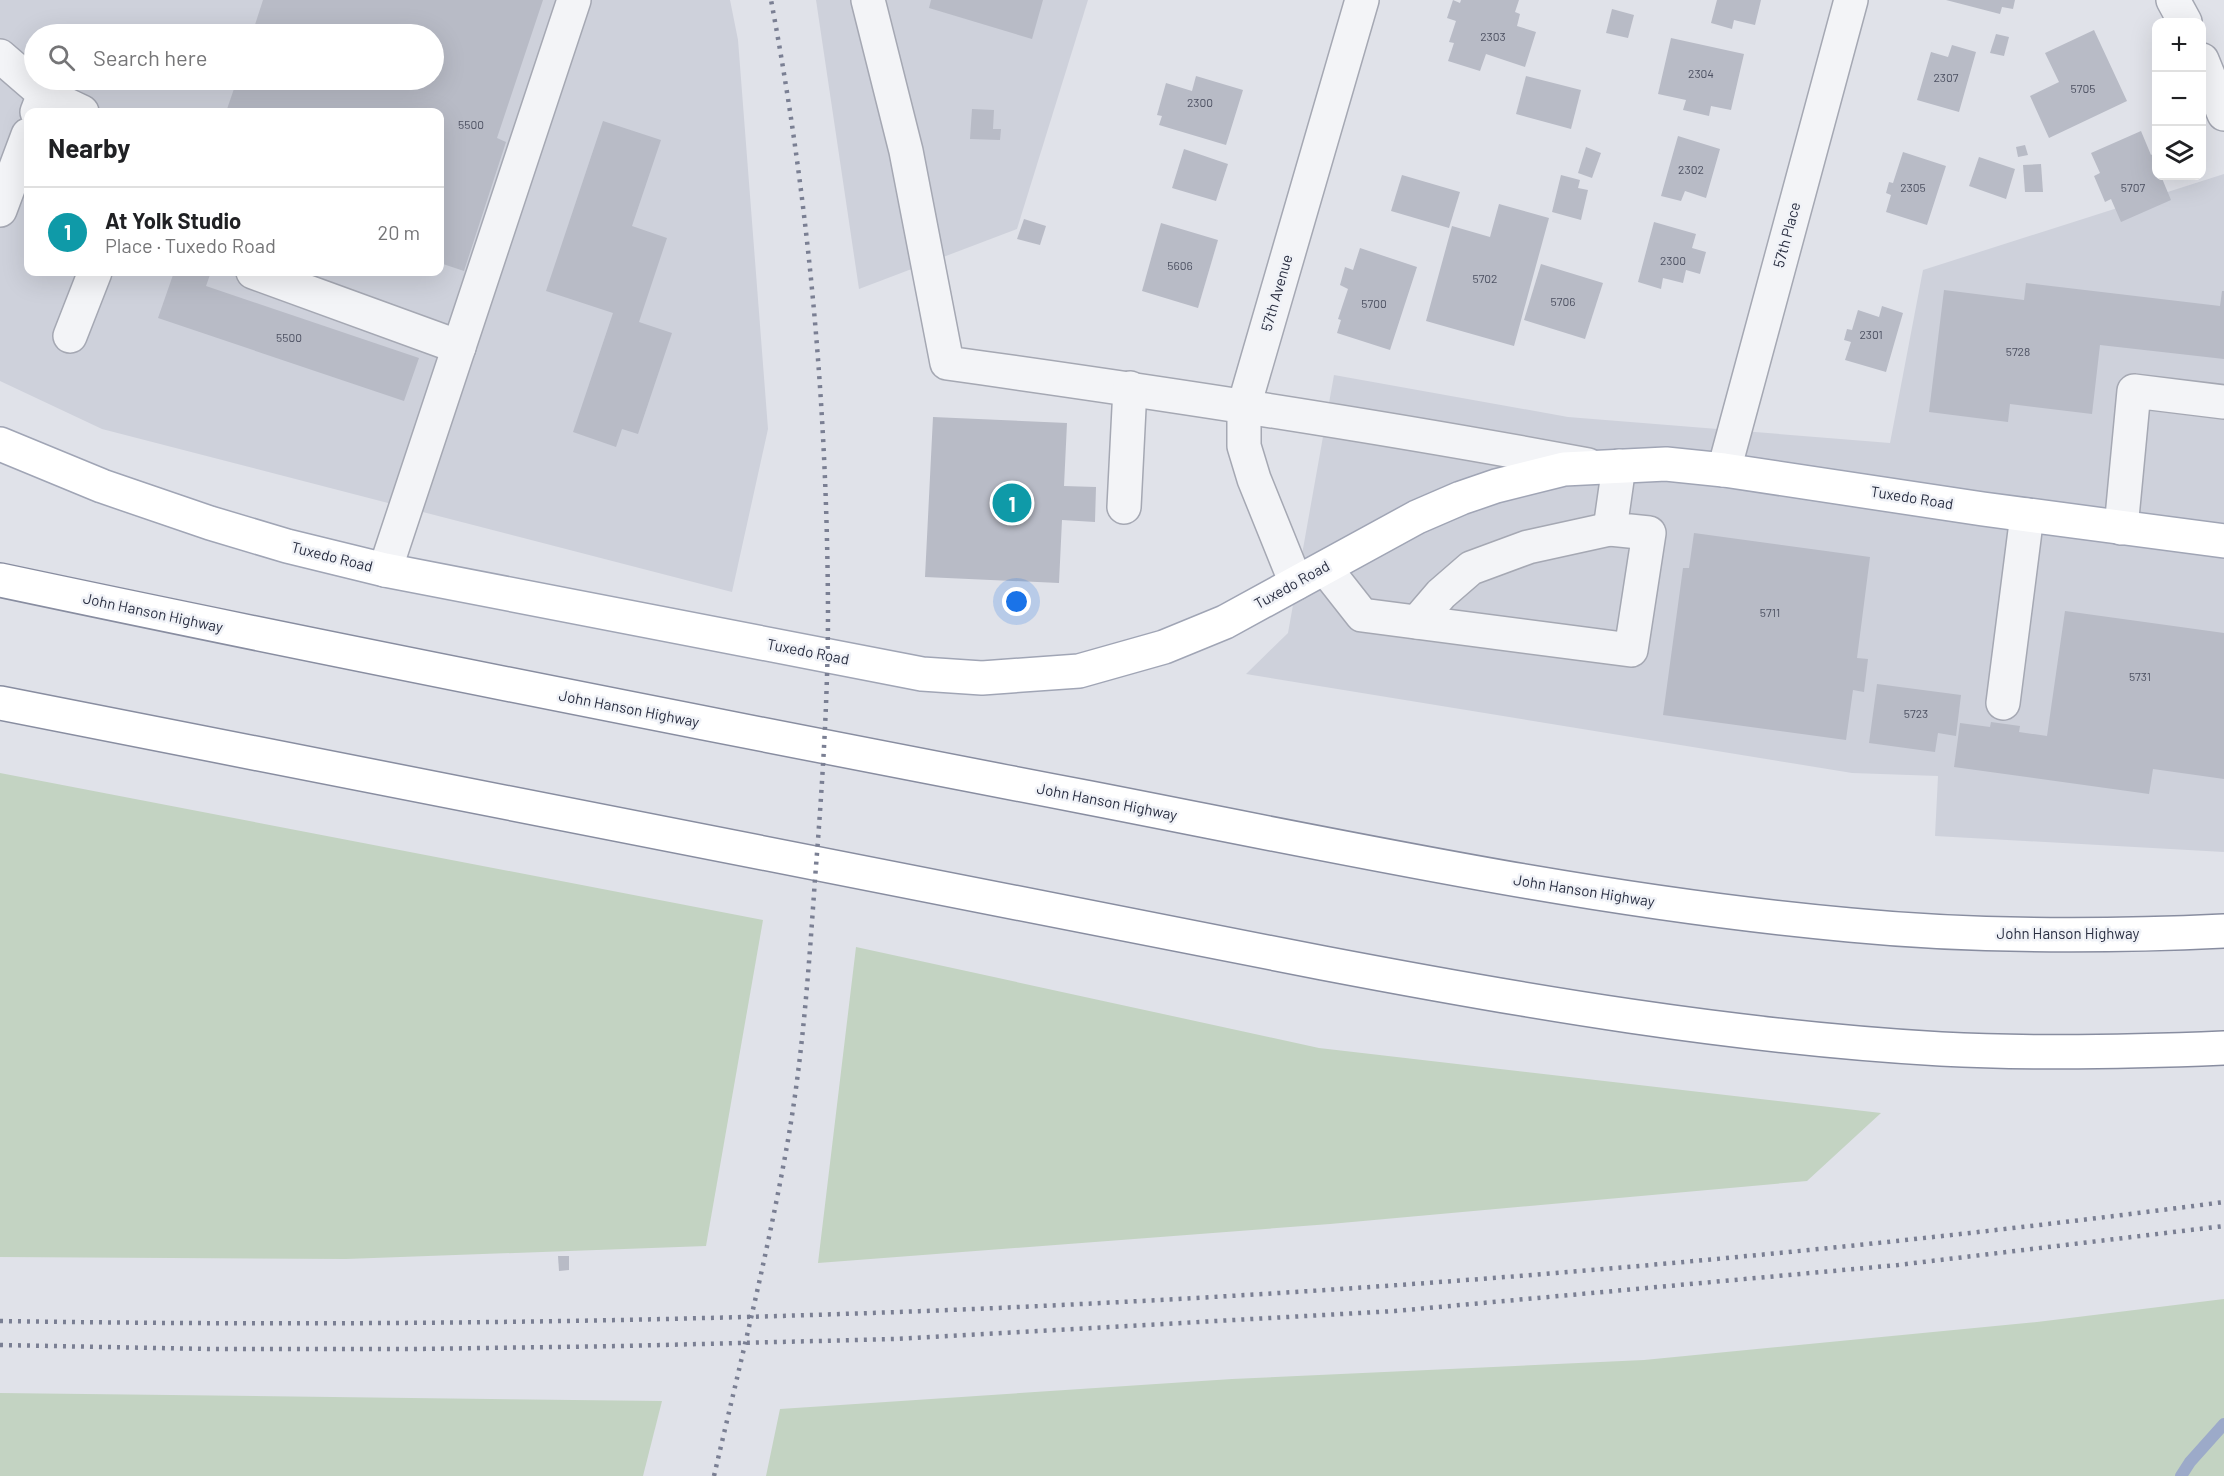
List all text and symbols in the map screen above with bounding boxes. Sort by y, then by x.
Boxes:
map controls [2152,18,2206,180]
button: + [2152,18,2206,72]
search box [24,24,444,90]
house number: 2303 [1480,29,1506,43]
icon: search [45,41,78,74]
text: Search here [93,44,207,70]
house number: 2304 [1688,66,1714,80]
house number: 2307 [1934,70,1959,84]
button: − [2152,72,2206,126]
house number: 5705 [2071,81,2095,95]
house number: 2300 [1187,95,1213,109]
house number: 5500 [458,117,484,131]
button: layers [2152,126,2206,180]
text: Nearby [48,132,130,163]
house number: 2302 [1678,162,1704,176]
house number: 2305 [1900,180,1926,194]
house number: 5707 [2121,180,2145,194]
street label: 57th Place [1769,200,1803,269]
text: At Yolk Studio [105,207,241,233]
text: 1 [64,220,71,244]
text: 20 m [377,220,420,244]
text: Place · Tuxedo Road [105,233,276,257]
street label: 57th Avenue [1256,252,1296,333]
house number: 2300 [1660,253,1686,267]
house number: 5606 [1167,258,1193,272]
house number: 5702 [1472,271,1498,285]
house number: 5706 [1551,294,1575,308]
house number: 5700 [1361,296,1387,310]
house number: 2301 [1859,327,1883,341]
house number: 5500 [276,330,302,344]
house number: 5728 [2006,344,2030,358]
pin: 1 [992,480,1032,526]
street label: Tuxedo Road [1870,482,1955,512]
street label: Tuxedo Road [290,537,375,575]
street label: Tuxedo Road [1251,556,1332,612]
your location [1002,587,1031,616]
street label: John Hanson Highway [81,588,225,636]
house number: 5711 [1760,605,1780,619]
street label: Tuxedo Road [766,634,851,668]
house number: 5731 [2129,669,2151,683]
street label: John Hanson Highway [557,686,701,730]
house number: 5723 [1904,706,1928,720]
street label: John Hanson Highway [1035,779,1179,823]
street label: John Hanson Highway [1512,870,1656,910]
street label: John Hanson Highway [1997,924,2139,942]

